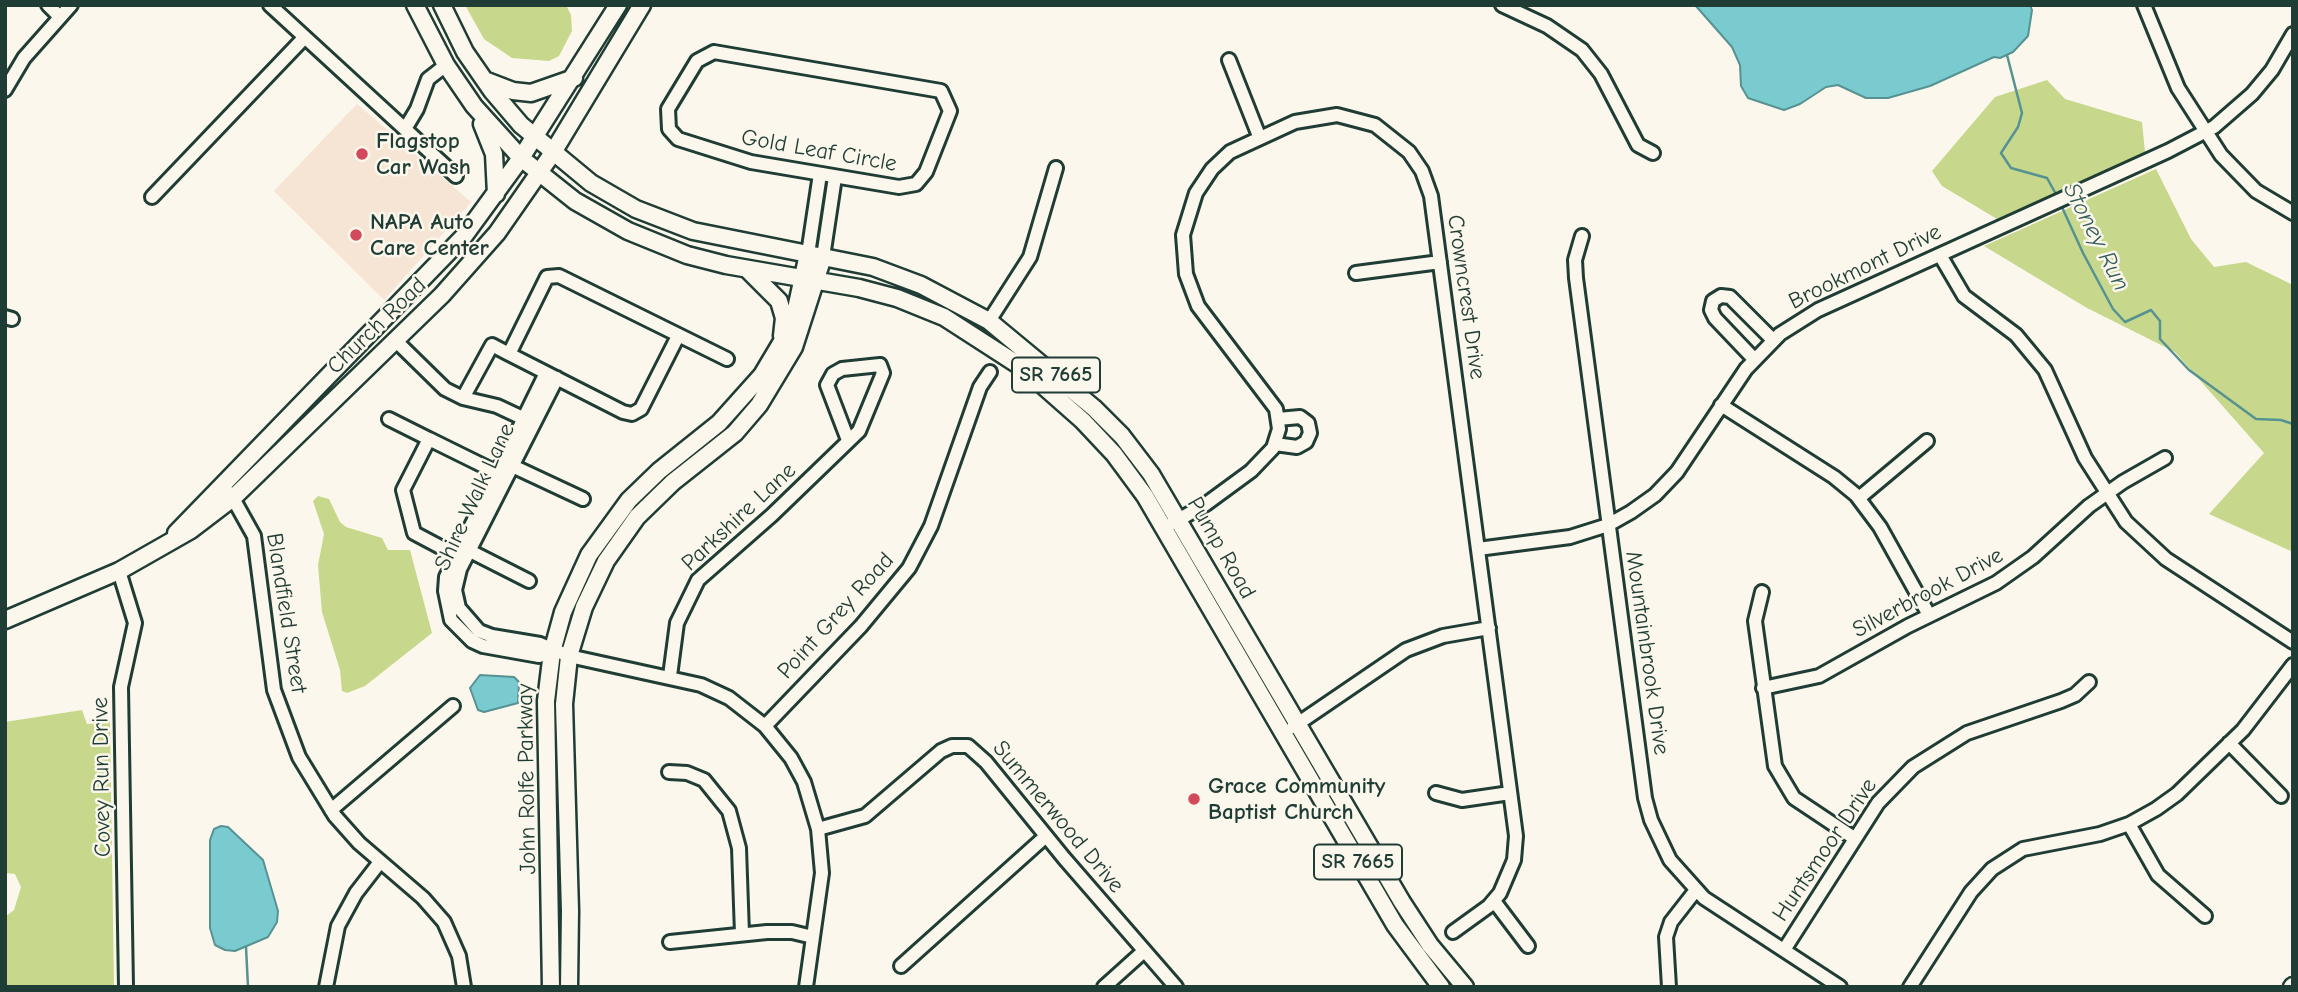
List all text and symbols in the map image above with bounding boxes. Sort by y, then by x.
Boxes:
street label: Gold Leaf Circle [739,124,899,178]
place label: Flagstop Car Wash [376,127,471,181]
marker: Flagstop Car Wash [354,146,370,162]
water label: Stoney Run [2057,178,2135,296]
place label: NAPA Auto Care Center [370,208,489,262]
street label: Crowncrest Drive [1441,213,1491,381]
street label: Brookmont Drive [1784,218,1946,316]
marker: NAPA Auto Care Center [348,227,364,243]
street label: Church Road [322,272,432,380]
road number: SR 7665 [1012,358,1100,392]
street label: Shire Walk Lane [429,419,521,575]
street label: Parkshire Lane [676,457,802,577]
street label: Pump Road [1181,492,1261,604]
street label: Blandfield Street [260,531,312,695]
street label: Silverbrook Drive [1848,542,2008,644]
street label: Point Grey Road [772,547,900,685]
street label: Mountainbrook Drive [1619,549,1675,757]
street label: John Rolfe Parkway [512,683,542,875]
street label: Covey Run Drive [87,697,117,857]
street label: Summerwood Drive [986,735,1130,899]
place label: Grace Community Baptist Church [1208,772,1385,826]
street label: Huntsmoor Drive [1767,773,1883,927]
marker: Grace Community Baptist Church [1186,791,1202,807]
road number: SR 7665 [1314,844,1402,880]

